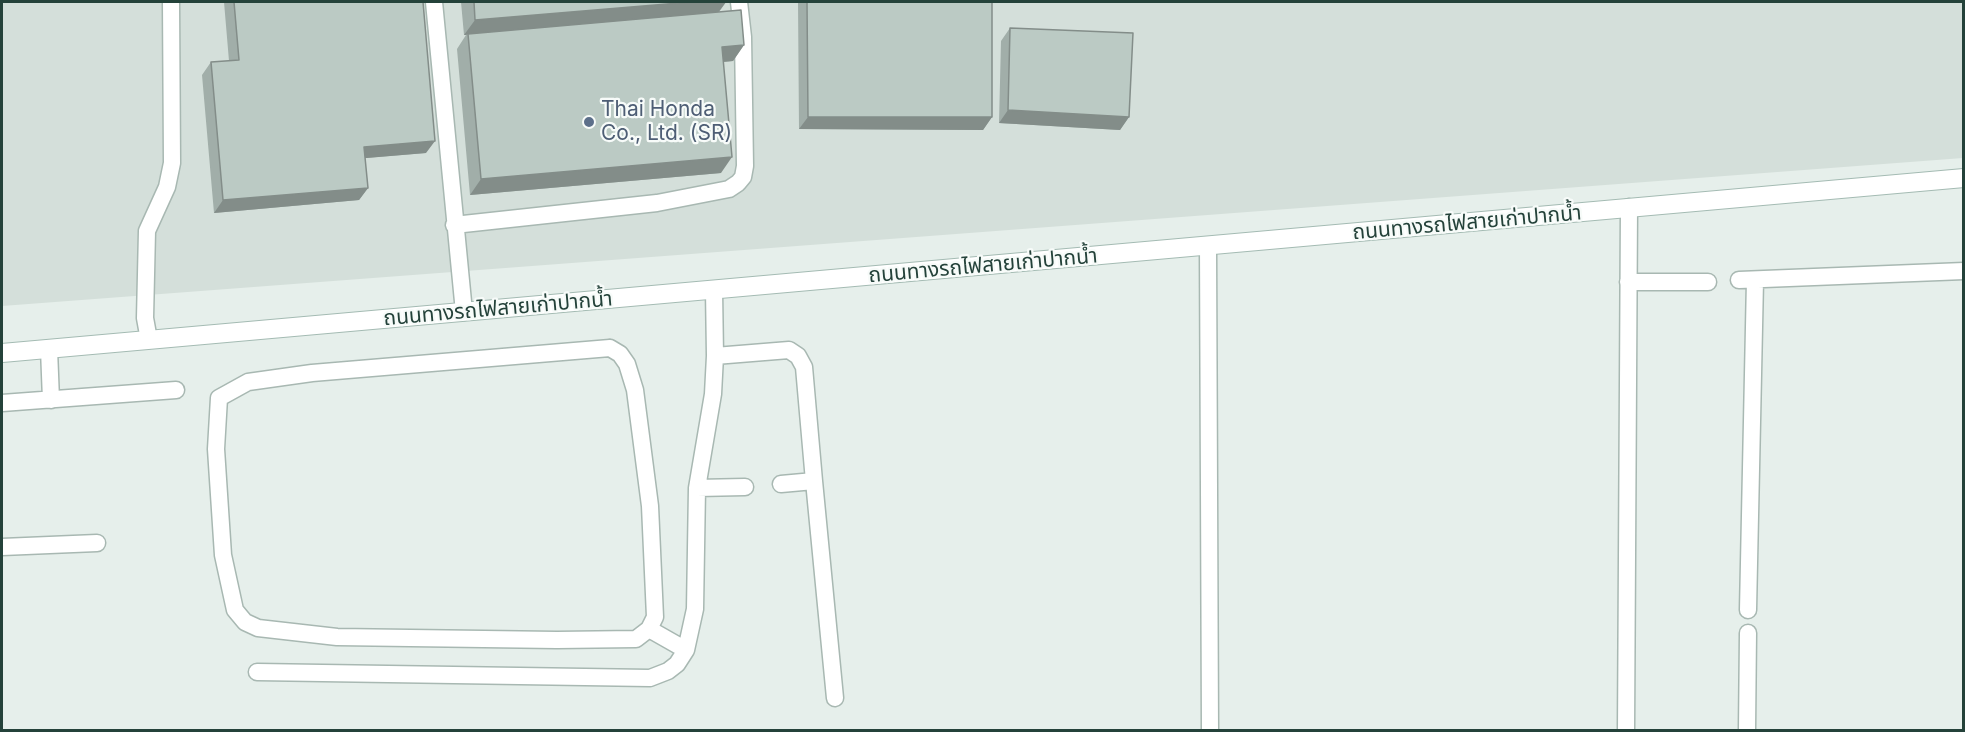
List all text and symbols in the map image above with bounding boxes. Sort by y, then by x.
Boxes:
place label: Thai Honda Co., Ltd. (SR) [601,97,732,147]
marker: Thai Honda Co., Ltd. (SR) [582,115,596,129]
street label: ถนนทางรถไฟสายเก่าปากน้ำ [1351,200,1583,246]
street label: ถนนทางรถไฟสายเก่าปากน้ำ [867,243,1099,289]
street label: ถนนทางรถไฟสายเก่าปากน้ำ [382,286,614,332]

